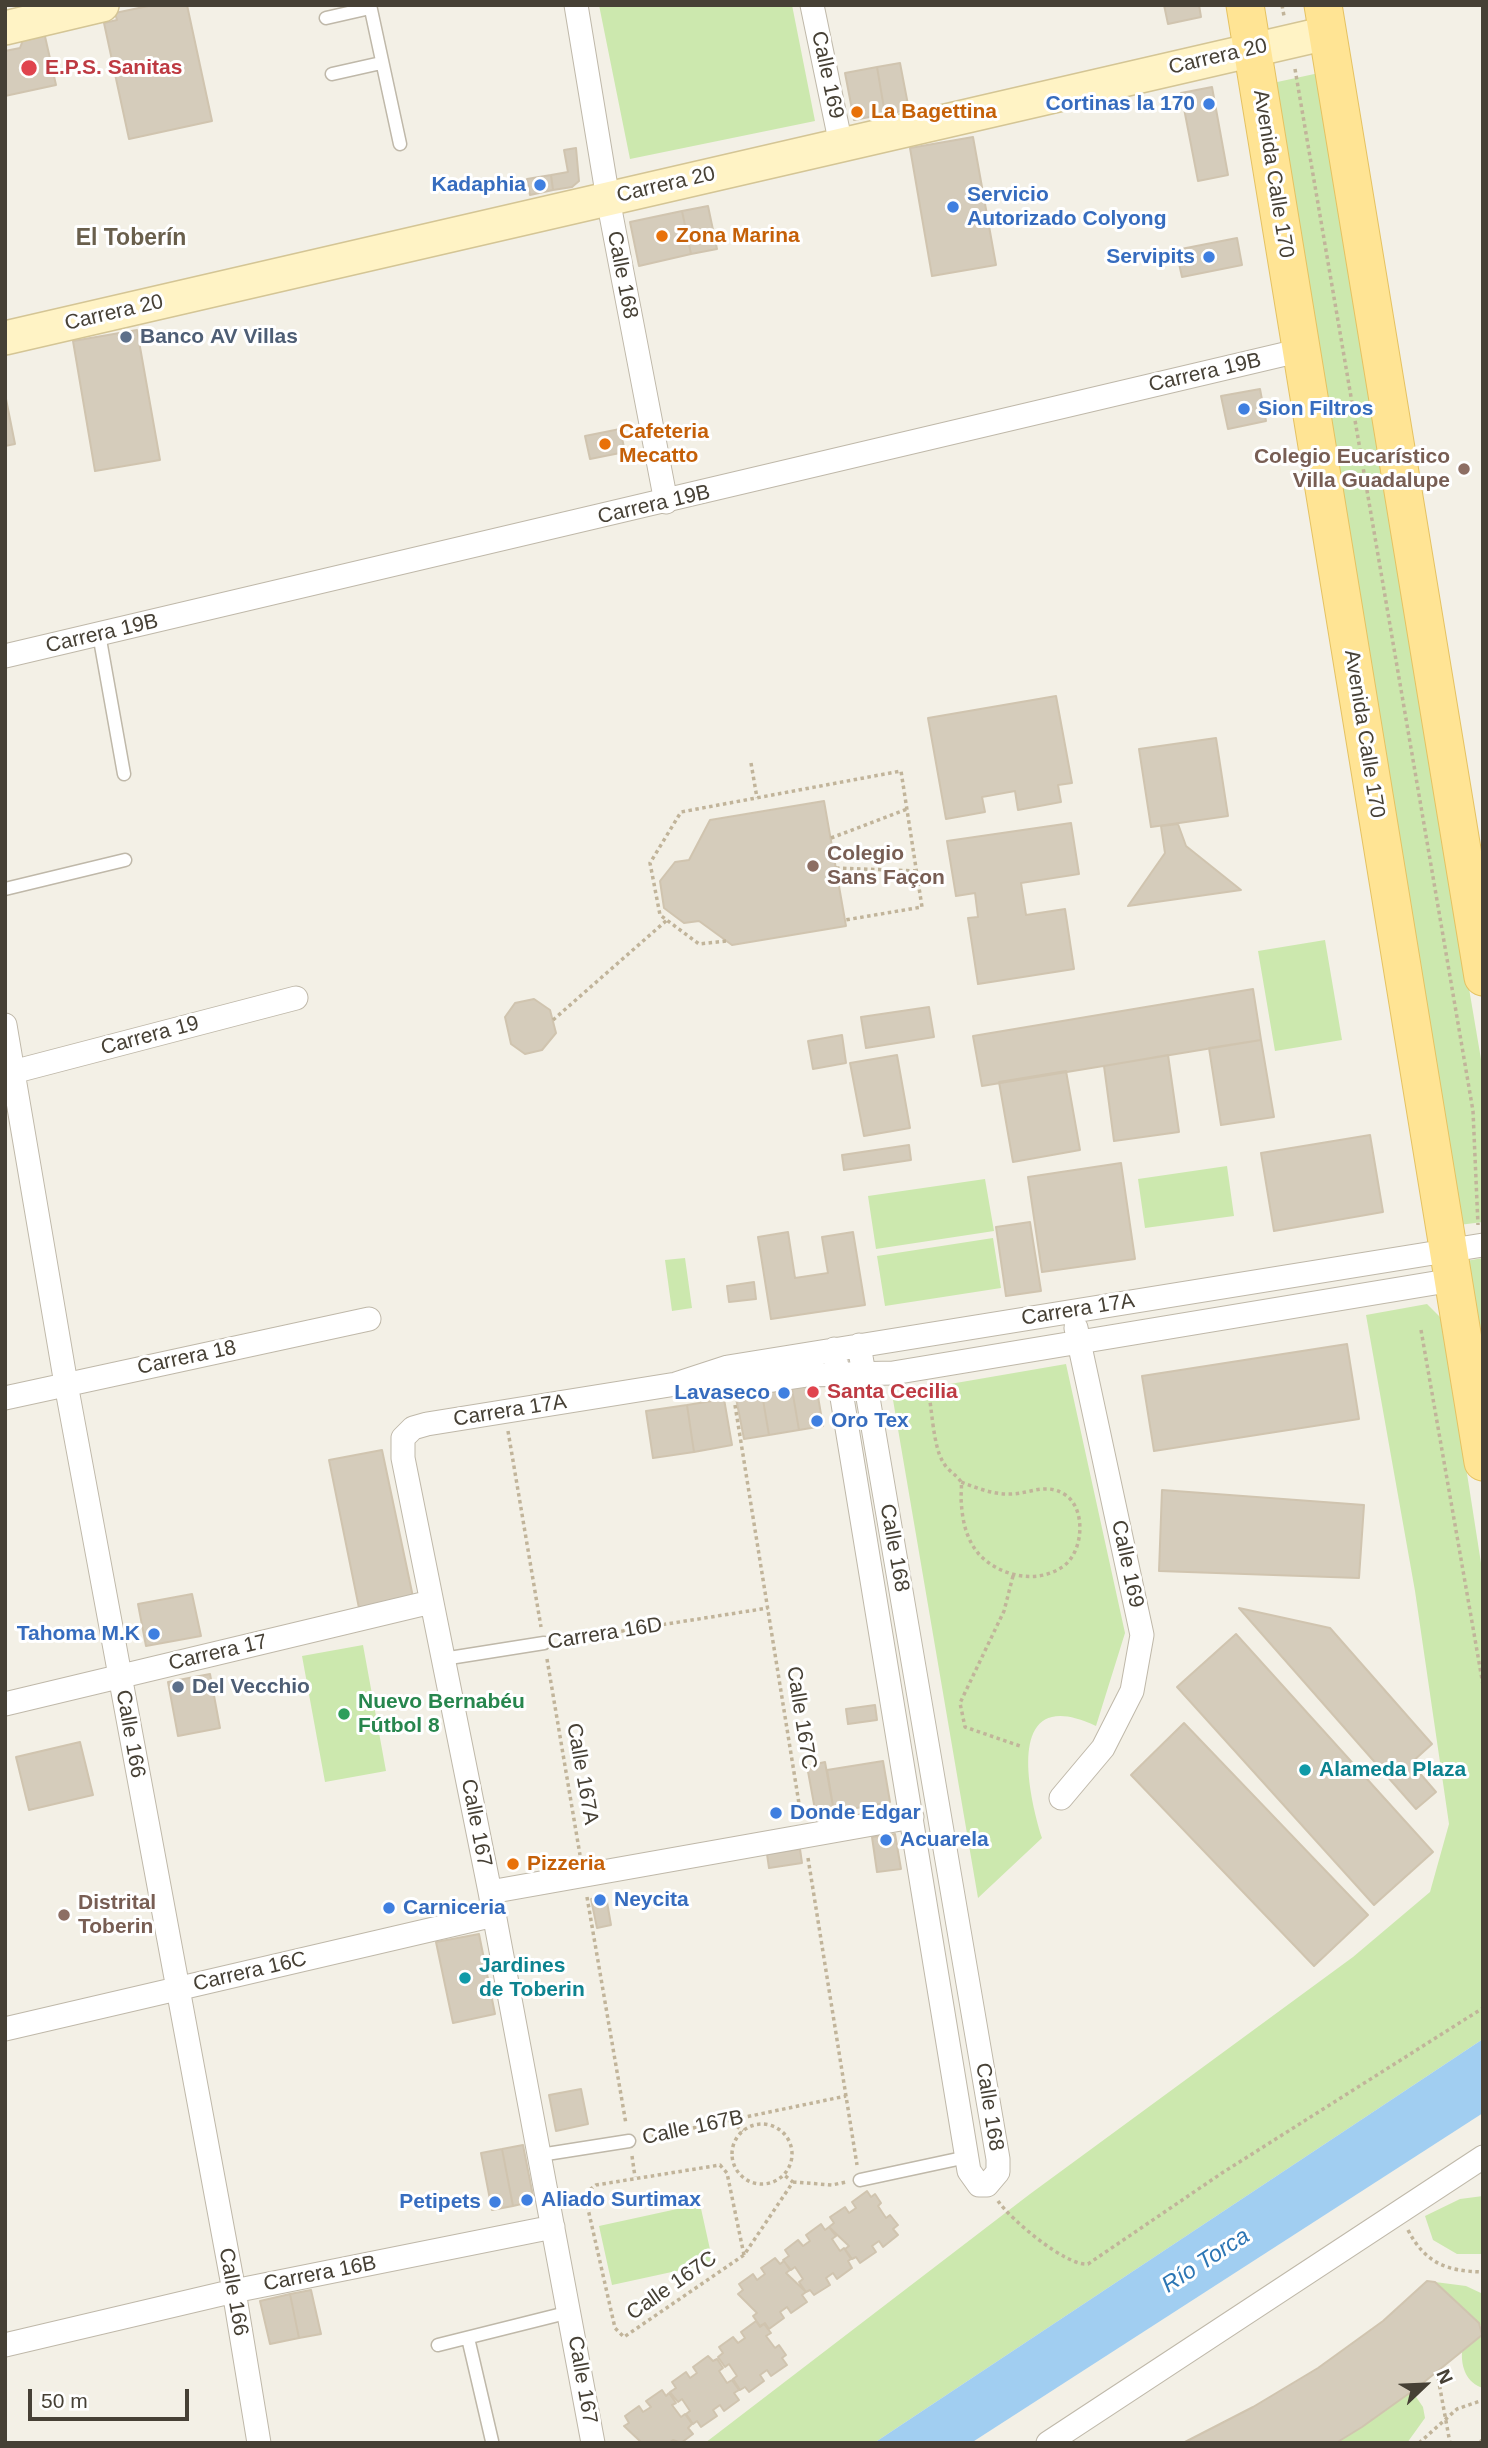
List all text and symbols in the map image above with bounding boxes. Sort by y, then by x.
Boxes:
street label: Calle 169 [805,29,849,121]
street label: Carrera 20 [1166,33,1270,81]
place label: E.P.S. Sanitas [45,55,182,81]
marker: E.P.S. Sanitas [19,58,39,78]
street label: Avenida Calle 170 [1247,88,1299,260]
place label: Cortinas la 170 [1046,91,1195,117]
marker: Cortinas la 170 [1201,96,1217,112]
place label: La Bagettina [871,99,997,125]
marker: La Bagettina [849,104,865,120]
street label: Carrera 20 [614,161,718,209]
place label: Kadaphia [431,172,526,198]
marker: Kadaphia [532,177,548,193]
place label: Servicio Autorizado Colyong [967,182,1166,232]
marker: Servicio Autorizado Colyong [945,199,961,215]
place label: Zona Marina [676,223,800,249]
district label: El Toberín [76,225,186,253]
marker: Zona Marina [654,228,670,244]
street label: Calle 168 [601,229,643,321]
place label: Servipits [1106,244,1195,270]
marker: Servipits [1201,249,1217,265]
street label: Carrera 20 [62,289,166,337]
place label: Banco AV Villas [140,324,298,350]
marker: Banco AV Villas [118,329,134,345]
street label: Carrera 19B [1146,348,1264,398]
place label: Sion Filtros [1258,396,1374,422]
marker: Sion Filtros [1236,401,1252,417]
place label: Cafeteria Mecatto [619,419,709,469]
marker: Cafeteria Mecatto [597,436,613,452]
place label: Colegio Eucarístico Villa Guadalupe [1254,444,1450,494]
marker: Colegio Eucarístico Villa Guadalupe [1456,461,1472,477]
street label: Carrera 19B [595,480,713,530]
street label: Carrera 19B [43,609,161,659]
street label: Avenida Calle 170 [1338,648,1390,820]
place label: Colegio Sans Façon [827,841,945,891]
marker: Colegio Sans Façon [805,858,821,874]
street label: Carrera 19 [98,1011,202,1061]
street label: Carrera 17A [1020,1289,1136,1331]
street label: Carrera 18 [135,1335,239,1381]
place label: Santa Cecilia [827,1379,958,1405]
place label: Lavaseco [674,1380,770,1406]
marker: Santa Cecilia [805,1384,821,1400]
marker: Lavaseco [776,1385,792,1401]
street label: Carrera 17A [452,1390,568,1432]
place label: Oro Tex [831,1408,909,1434]
marker: Oro Tex [809,1413,825,1429]
street label: Calle 168 [874,1502,914,1594]
street label: Calle 169 [1105,1518,1149,1610]
street label: Carrera 16D [546,1613,664,1655]
place label: Tahoma M.K [17,1621,140,1647]
marker: Tahoma M.K [146,1626,162,1642]
street label: Carrera 17 [166,1629,270,1677]
street label: Calle 167C [780,1665,822,1771]
place label: Del Vecchio [192,1674,310,1700]
marker: Del Vecchio [170,1679,186,1695]
street label: Calle 166 [110,1688,150,1780]
place label: Nuevo Bernabéu Fútbol 8 [358,1689,525,1739]
marker: Nuevo Bernabéu Fútbol 8 [336,1706,352,1722]
street label: Calle 167A [561,1721,603,1827]
place label: Alameda Plaza [1319,1757,1466,1783]
marker: Alameda Plaza [1297,1762,1313,1778]
street label: Calle 167 [455,1777,497,1869]
place label: Donde Edgar [790,1800,921,1826]
marker: Donde Edgar [768,1805,784,1821]
place label: Acuarela [900,1827,989,1853]
marker: Acuarela [878,1832,894,1848]
place label: Pizzeria [527,1851,605,1877]
marker: Pizzeria [505,1856,521,1872]
place label: Neycita [614,1887,689,1913]
place label: Distrital Toberin [78,1890,156,1940]
marker: Neycita [592,1892,608,1908]
place label: Carniceria [403,1895,506,1921]
marker: Carniceria [381,1900,397,1916]
marker: Distrital Toberin [56,1907,72,1923]
street label: Carrera 16C [191,1947,309,1997]
place label: Jardines de Toberin [479,1953,585,2003]
marker: Jardines de Toberin [457,1970,473,1986]
street label: Calle 168 [970,2061,1008,2153]
street label: Calle 167B [640,2105,746,2151]
place label: Aliado Surtimax [541,2187,701,2213]
place label: Petipets [399,2189,481,2215]
marker: Aliado Surtimax [519,2192,535,2208]
marker: Petipets [487,2194,503,2210]
water label: Río Torca [1157,2223,1255,2299]
street label: Calle 166 [213,2246,253,2338]
street label: Calle 167C [622,2246,722,2326]
street label: Carrera 16B [261,2251,379,2297]
street label: Calle 167 [562,2334,602,2426]
north arrow [1390,2350,1460,2420]
text: N [1432,2366,1457,2387]
scale bar [32,2374,192,2418]
text: 50 m [41,2389,88,2412]

